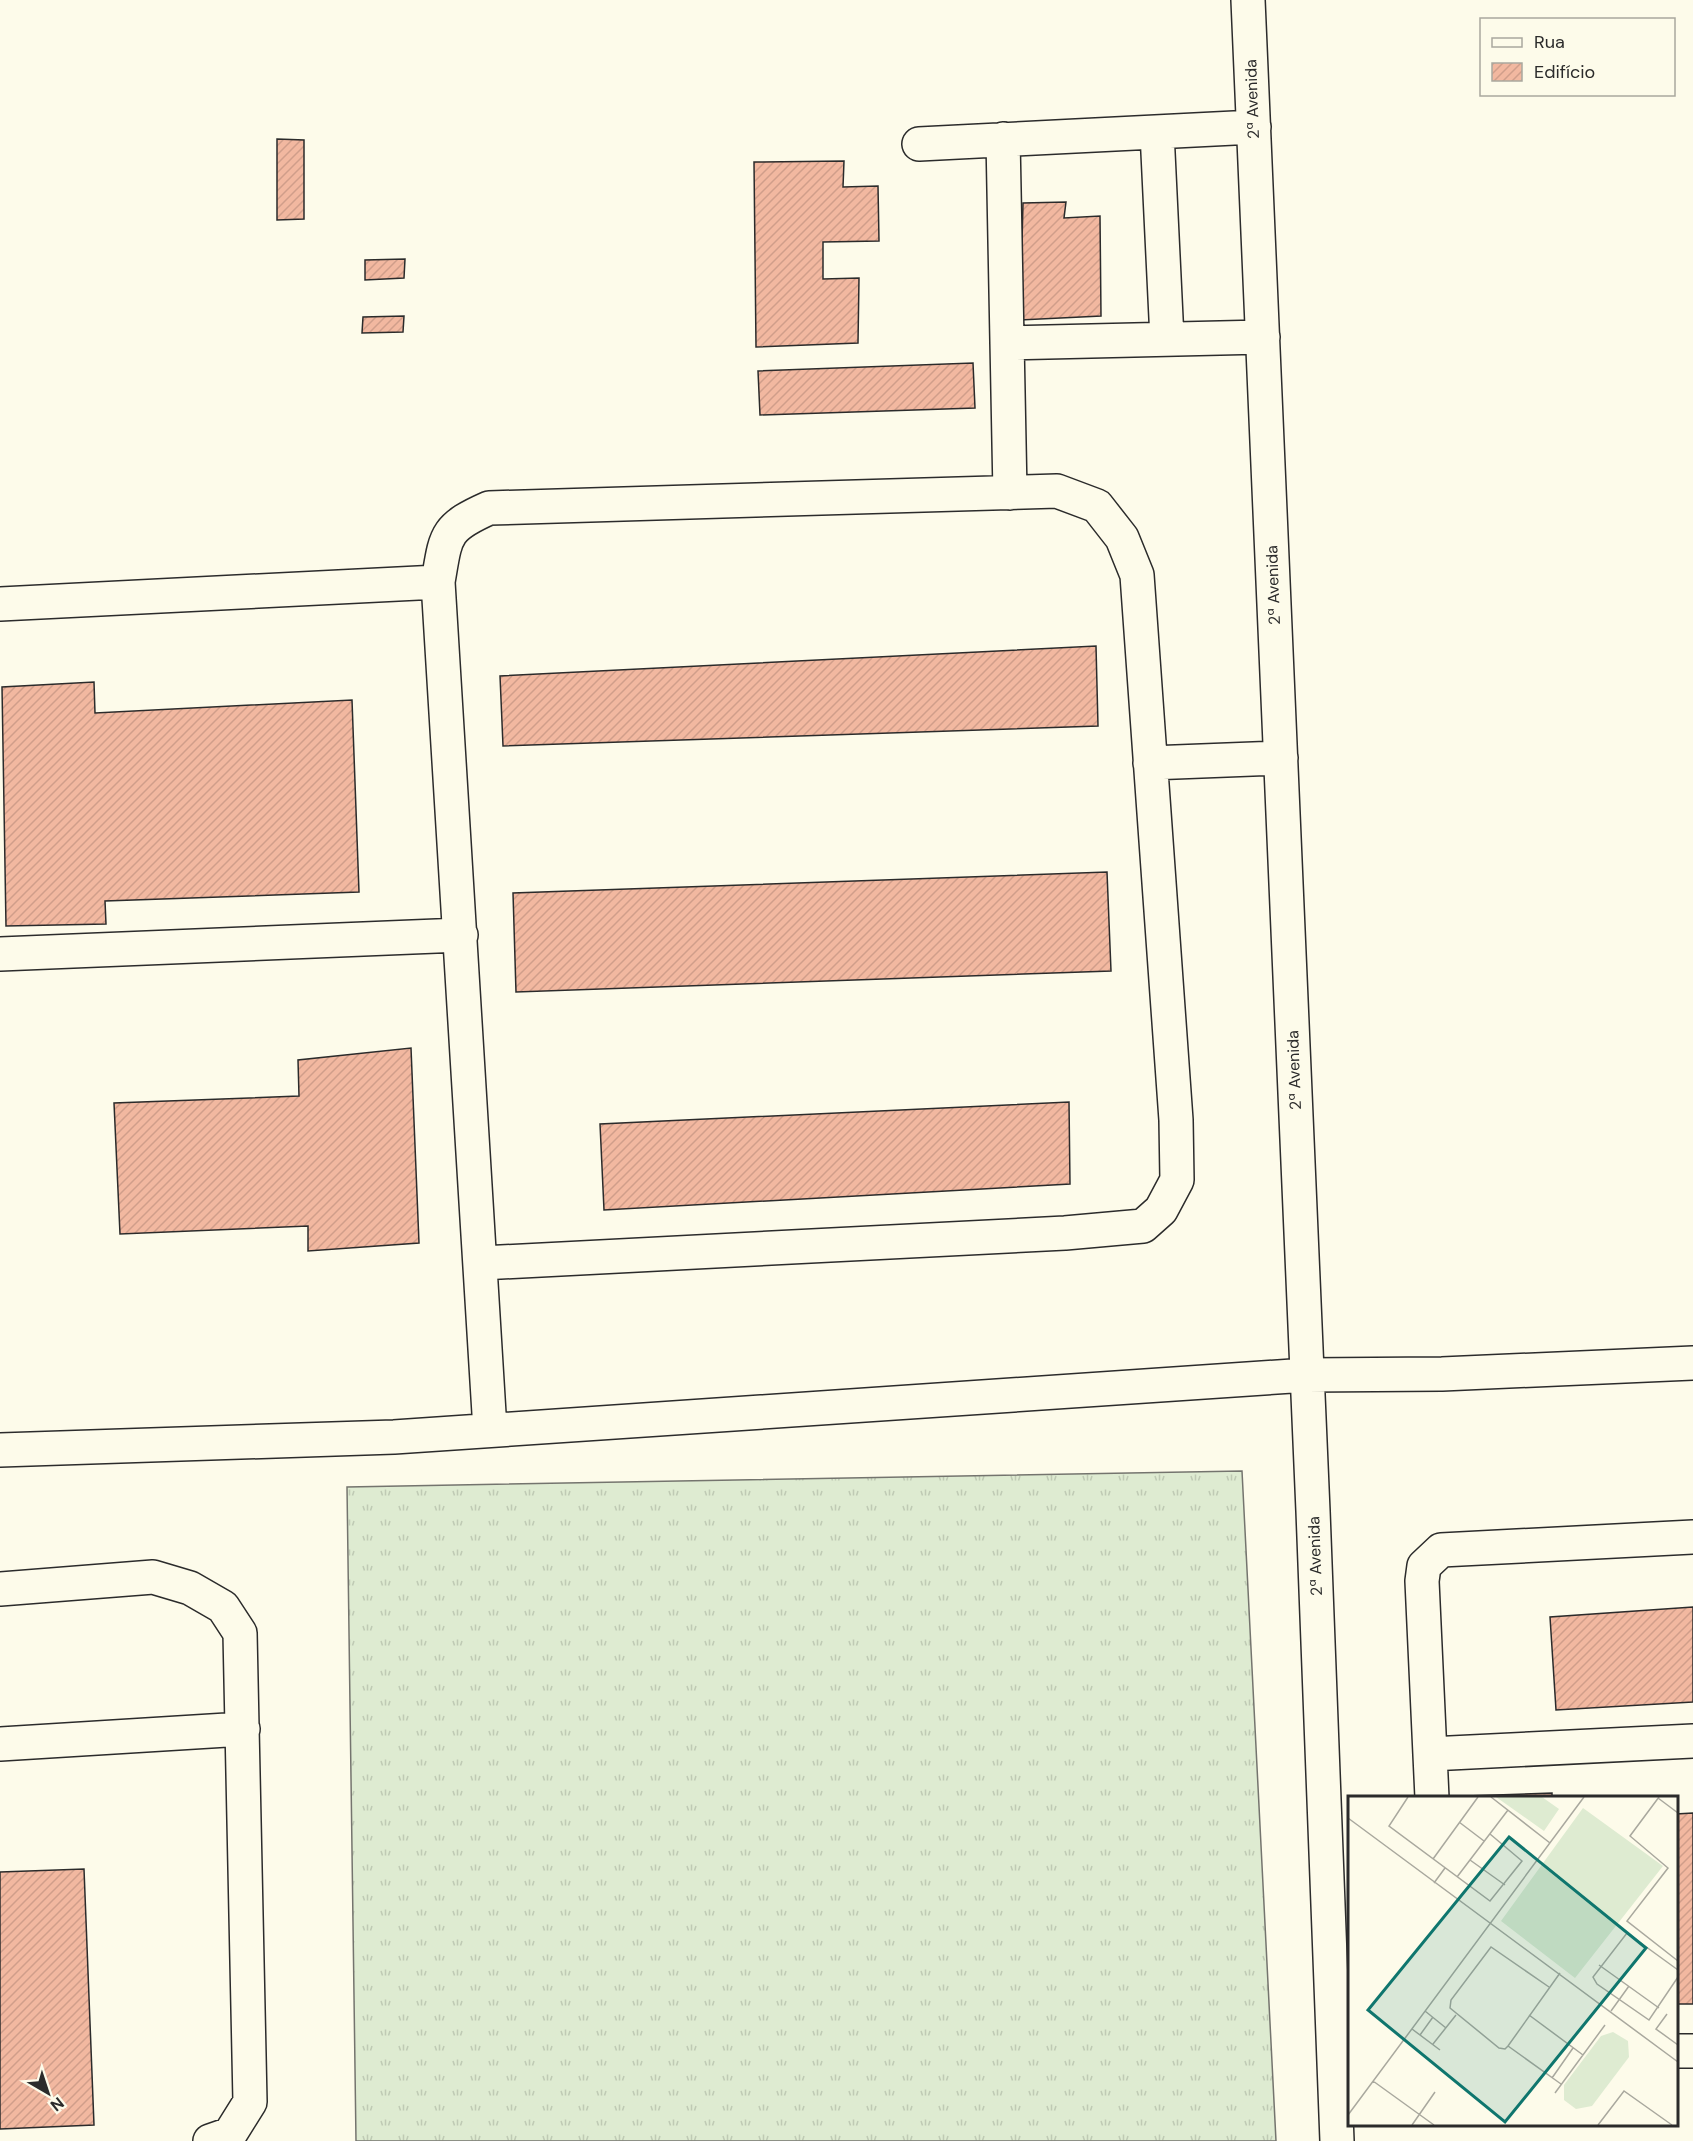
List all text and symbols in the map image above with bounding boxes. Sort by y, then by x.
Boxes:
legend [1480,18,1675,96]
text: Rua [1534,30,1565,54]
street label: 2ª Avenida [1240,59,1264,139]
text: Edifício [1534,60,1595,84]
street label: 2ª Avenida [1261,545,1285,625]
street label: 2ª Avenida [1282,1030,1306,1110]
street label: 2ª Avenida [1303,1516,1327,1596]
inset map [1348,1796,1678,2126]
north arrow [18,2063,78,2123]
text: N [46,2092,68,2116]

